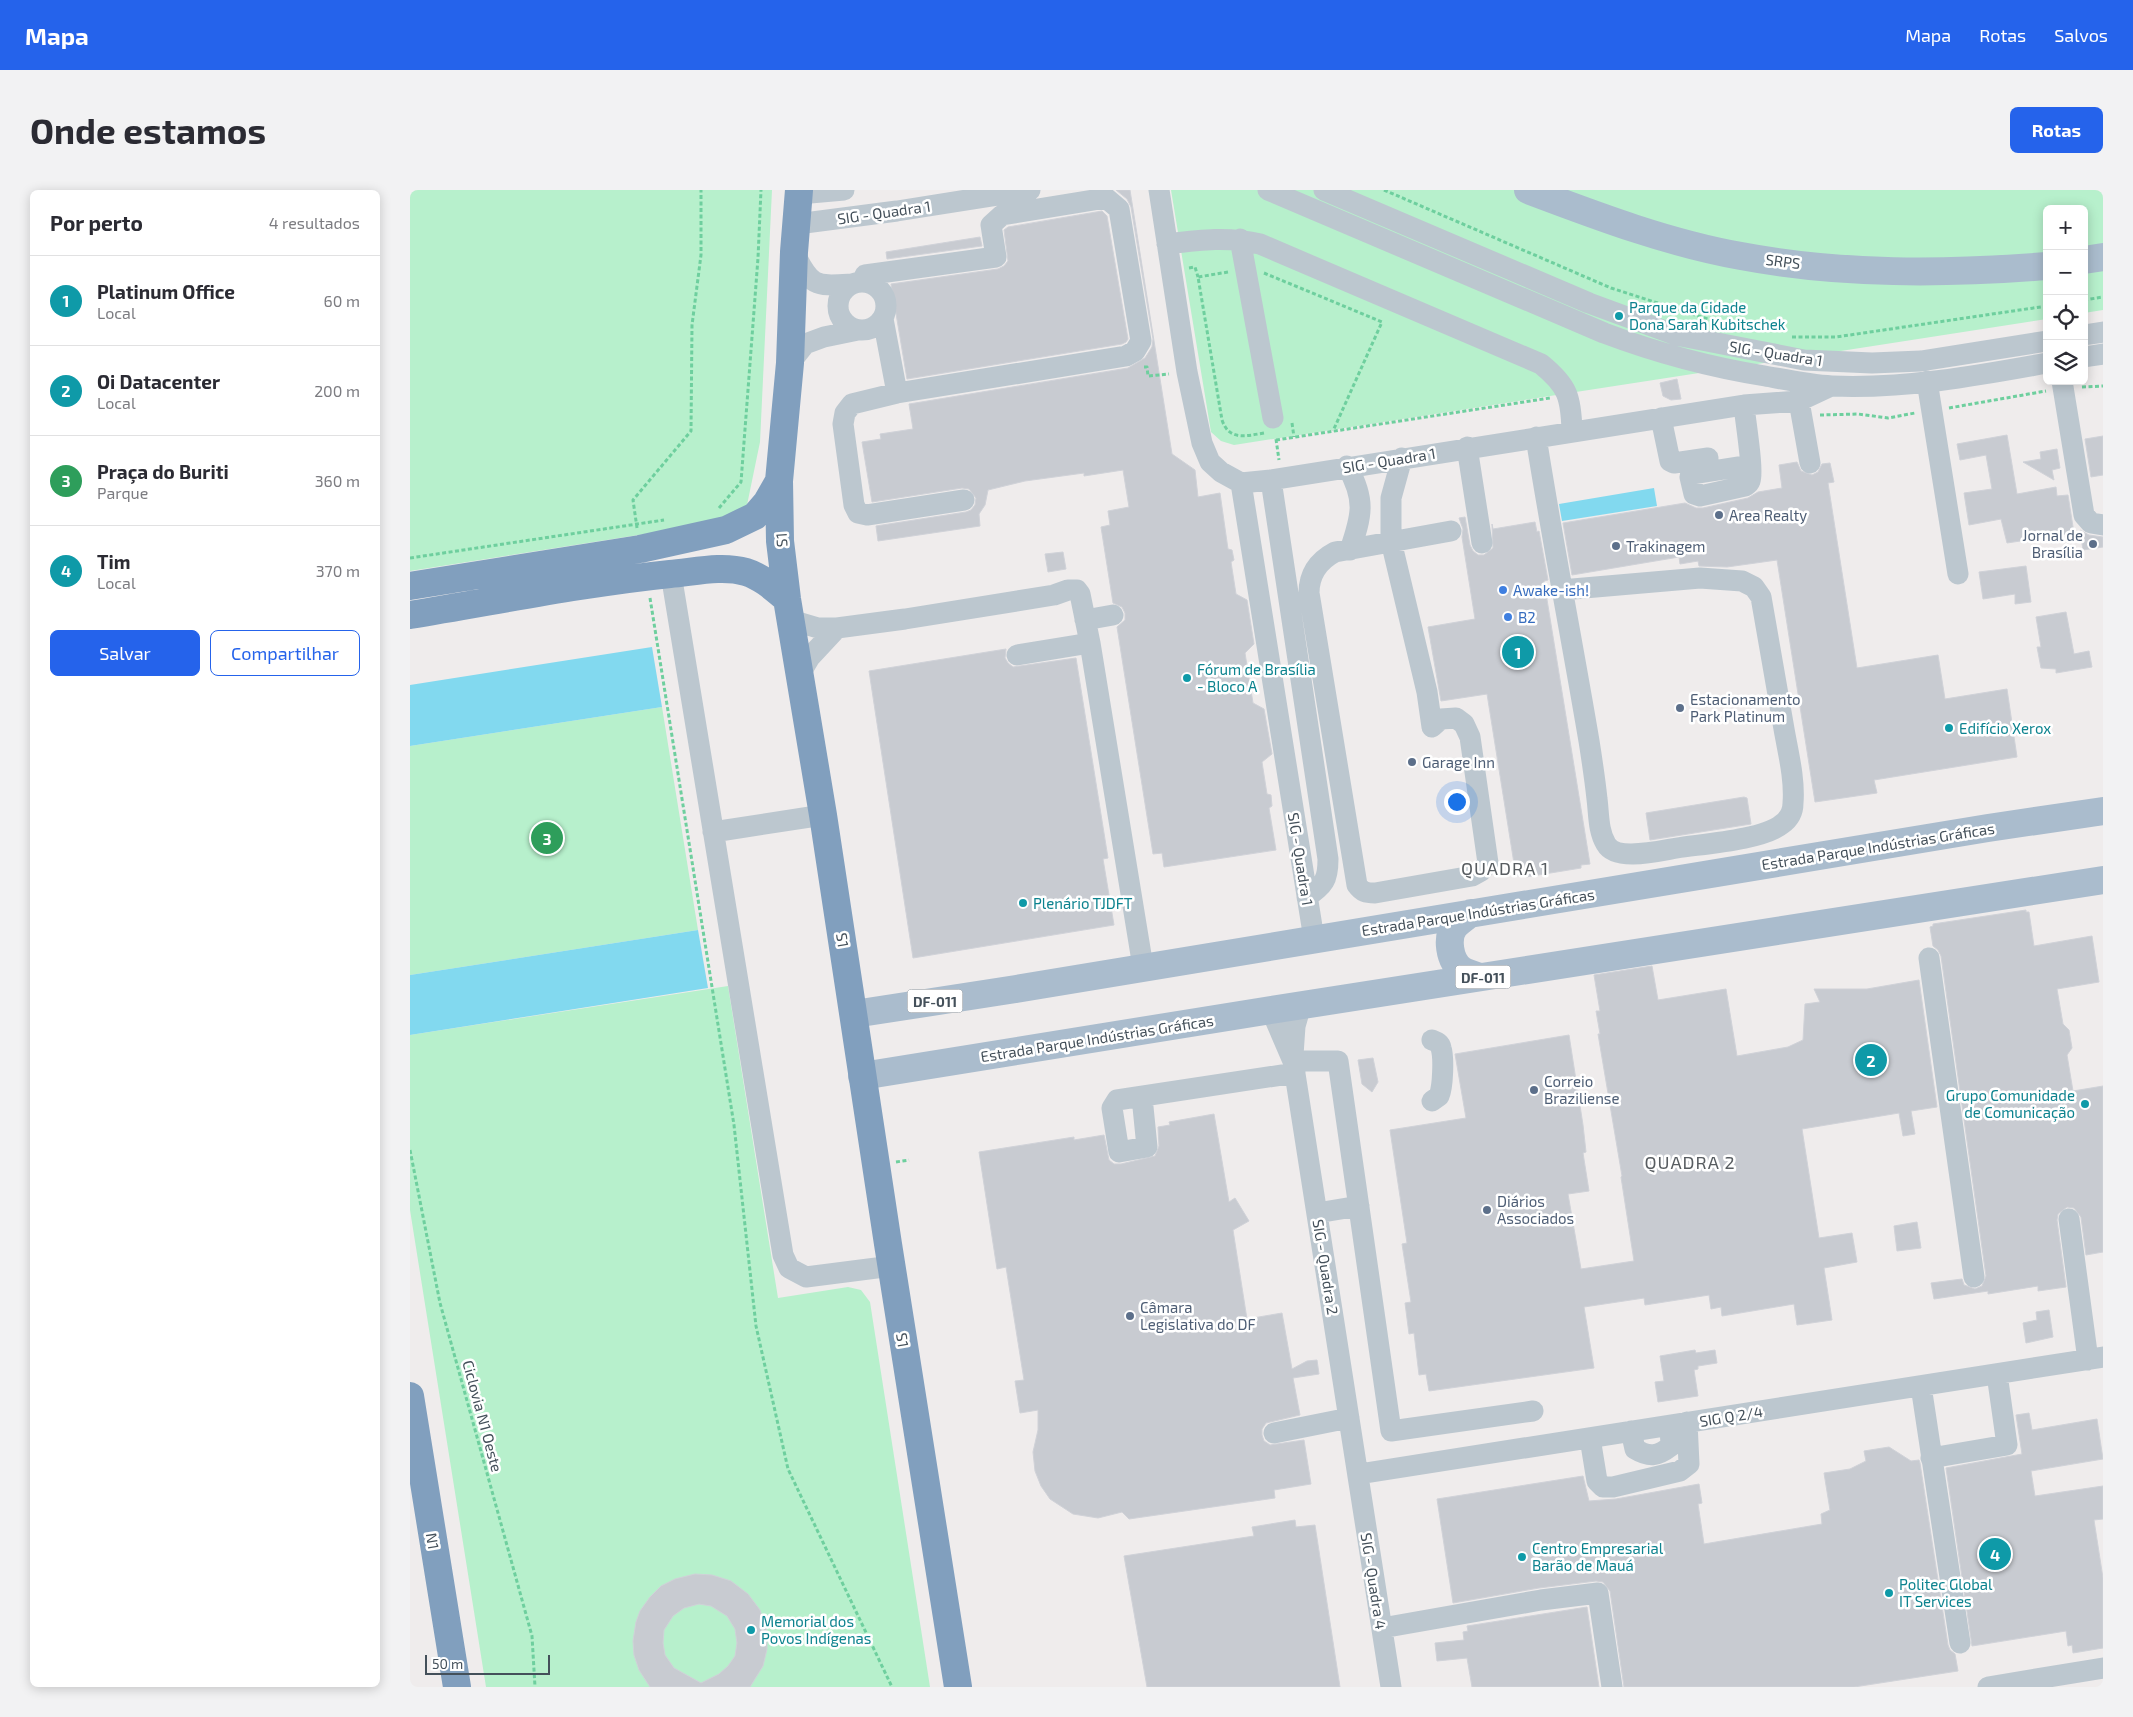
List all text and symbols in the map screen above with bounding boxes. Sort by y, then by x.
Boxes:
text: Mapa [25,21,89,50]
text: Mapa [1905,24,1951,46]
text: Rotas [1979,24,2026,46]
text: Salvos [2054,24,2108,46]
button: Rotas [2010,107,2103,153]
text: Onde estamos [30,109,266,151]
street label: SIG - Quadra 1 [836,197,932,228]
map controls [2043,205,2088,385]
button: + [2043,205,2088,250]
text: Por perto [50,210,143,235]
text: 4 resultados [269,213,360,232]
street label: SRPS [1765,250,1801,272]
button: − [2043,250,2088,295]
text: Platinum Office [97,280,235,303]
text: 1 [63,291,69,310]
text: 60 m [324,291,360,310]
button: locate [2043,295,2088,340]
place label: Parque da Cidade Dona Sarah Kubitschek [1629,298,1786,333]
text: Local [97,303,136,322]
marker: Parque da Cidade Dona Sarah Kubitschek [1613,310,1625,322]
street label: SIG - Quadra 1 [1728,337,1824,370]
button: layers [2043,340,2088,385]
text: Oi Datacenter [97,370,220,393]
text: 2 [61,381,71,400]
text: 200 m [314,381,360,400]
text: Local [97,393,136,412]
street label: SIG - Quadra 1 [1341,444,1437,477]
text: Praça do Buriti [97,460,229,483]
text: 3 [61,471,71,490]
text: 360 m [315,471,360,490]
text: Parque [97,483,148,502]
place label: Area Realty [1729,506,1807,524]
marker: Area Realty [1713,509,1725,521]
place label: Jornal de Brasília [2022,526,2083,561]
street label: S1 [772,532,790,548]
place label: Trakinagem [1626,537,1705,555]
marker: Jornal de Brasília [2087,538,2099,550]
marker: Trakinagem [1610,540,1622,552]
text: Tim [97,550,130,573]
text: 4 [61,561,71,580]
text: 370 m [316,561,360,580]
text: Local [97,573,136,592]
place label: Awake-ish! [1513,581,1589,599]
marker: Awake-ish! [1497,584,1509,596]
place label: B2 [1518,608,1536,626]
marker: B2 [1502,611,1514,623]
button: Salvar [50,630,200,676]
button: Compartilhar [210,630,360,676]
pin: 1 [1502,633,1534,671]
place label: Fórum de Brasília - Bloco A [1197,660,1316,695]
marker: Fórum de Brasília - Bloco A [1181,672,1193,684]
place label: Estacionamento Park Platinum [1690,690,1801,725]
marker: Estacionamento Park Platinum [1674,702,1686,714]
place label: Edifício Xerox [1959,719,2051,737]
marker: Edifício Xerox [1943,722,1955,734]
place label: Garage Inn [1422,753,1495,771]
marker: Garage Inn [1406,756,1418,768]
your location [1444,789,1470,815]
street label: SIG - Quadra 1 [1284,811,1317,907]
pin: 3 [531,819,563,857]
street label: Estrada Parque Indústrias Gráficas [1760,819,1996,873]
district label: QUADRA 1 [1461,857,1549,879]
street label: Estrada Parque Indústrias Gráficas [1360,885,1596,939]
place label: Plenário TJDFT [1033,894,1133,912]
marker: Plenário TJDFT [1017,897,1029,909]
street label: S1 [833,931,853,949]
road number: DF-011 [1456,966,1510,989]
road number: DF-011 [908,989,962,1012]
street label: Estrada Parque Indústrias Gráficas [979,1011,1215,1065]
pin: 2 [1855,1041,1887,1079]
place label: Correio Braziliense [1544,1072,1620,1107]
marker: Correio Braziliense [1528,1084,1540,1096]
place label: Grupo Comunidade de Comunicação [1946,1086,2075,1122]
marker: Grupo Comunidade de Comunicação [2079,1098,2091,1110]
district label: QUADRA 2 [1644,1151,1736,1173]
place label: Diários Associados [1497,1192,1574,1227]
marker: Diários Associados [1481,1204,1493,1216]
street label: SIG - Quadra 2 [1309,1218,1342,1316]
place label: Câmara Legislativa do DF [1140,1298,1256,1333]
marker: Câmara Legislativa do DF [1124,1310,1136,1322]
street label: S1 [893,1331,913,1349]
street label: Ciclovia N1 Oeste [459,1358,507,1474]
street label: SIG Q 2/4 [1698,1402,1764,1431]
street label: N1 [423,1531,443,1551]
street label: SIG - Quadra 4 [1357,1531,1391,1631]
pin: 4 [1979,1535,2011,1573]
place label: Centro Empresarial Barão de Mauá [1532,1539,1664,1574]
marker: Centro Empresarial Barão de Mauá [1516,1551,1528,1563]
place label: Politec Global IT Services [1899,1575,1993,1610]
marker: Politec Global IT Services [1883,1587,1895,1599]
place label: Memorial dos Povos Indígenas [761,1612,871,1647]
marker: Memorial dos Povos Indígenas [745,1624,757,1636]
scale bar [425,1652,550,1675]
text: 50 m [432,1655,463,1672]

